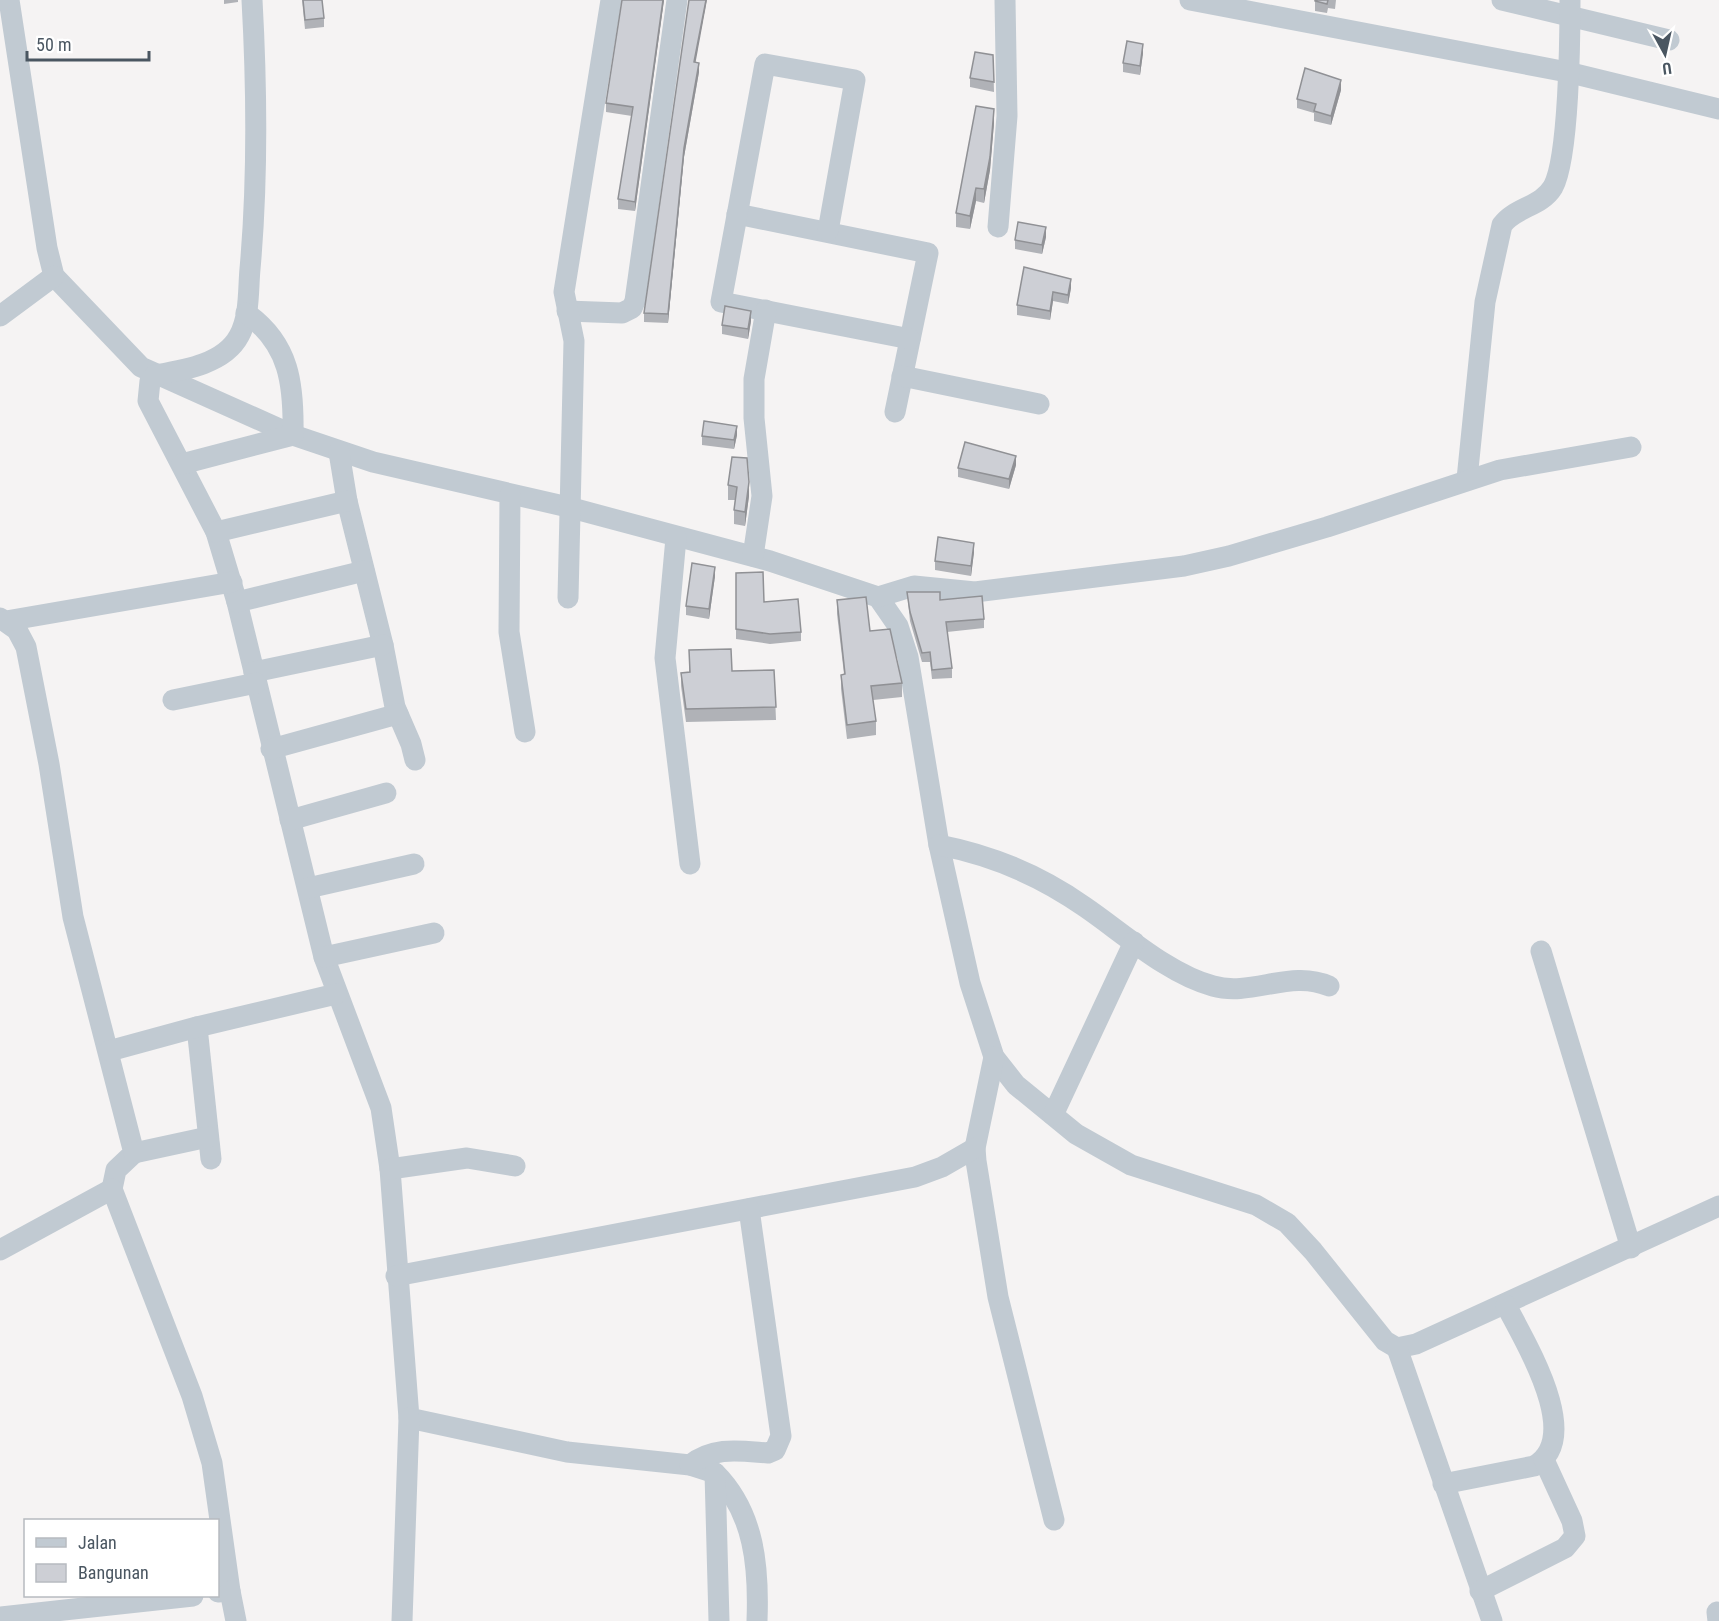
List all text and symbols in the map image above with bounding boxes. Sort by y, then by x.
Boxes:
scale bar [27,24,148,62]
north arrow [1635,24,1695,84]
text: 50 m [36,34,71,55]
text: U [1661,58,1673,78]
legend [24,1519,219,1597]
text: Jalan [78,1532,117,1553]
text: Bangunan [78,1562,149,1583]

